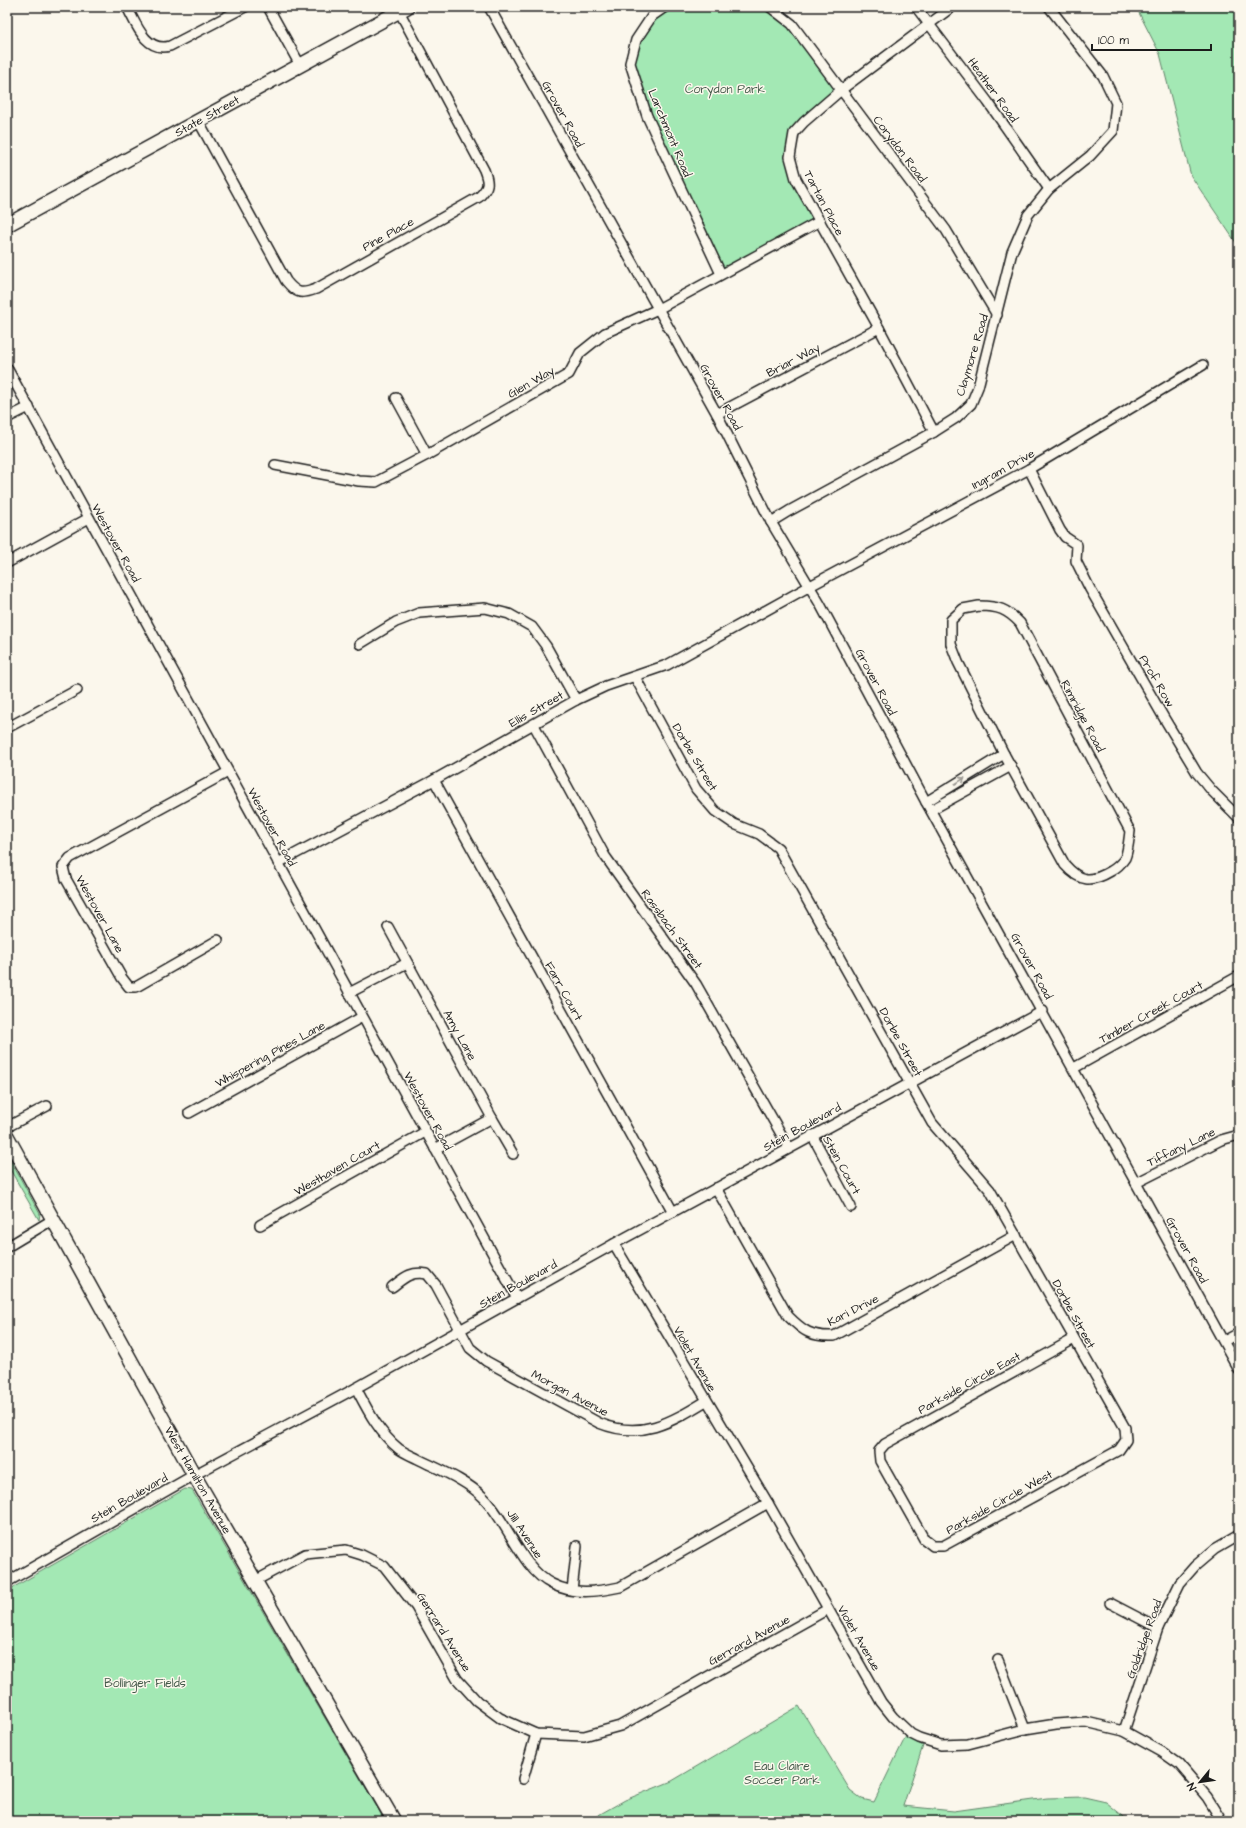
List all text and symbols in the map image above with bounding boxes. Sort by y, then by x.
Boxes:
scale bar [1092,26,1211,52]
text: 100 m [1098,32,1129,49]
street label: Heather Road [963,54,1022,126]
street label: Grover Road [537,78,588,150]
park label: Corydon Park [685,81,766,99]
street label: Larchmont Road [643,87,696,180]
street label: State Street [172,92,243,141]
street label: Corydon Road [868,112,930,187]
street label: Tartan Place [799,168,848,239]
street label: Pine Place [359,213,418,256]
street label: Claymore Road [952,312,994,398]
street label: Briar Way [763,339,824,383]
street label: Grover Road [695,361,746,433]
street label: Glen Way [505,362,559,404]
street label: Ingram Drive [969,445,1039,495]
street label: Westover Road [87,501,144,585]
street label: Grover Road [851,646,900,719]
street label: Prof Row [1135,652,1179,711]
street label: Rimridge Road [1056,677,1109,756]
street label: Ellis Street [506,687,567,732]
street label: Dorbe Street [668,720,722,794]
one-way arrow [954,777,965,785]
street label: Westover Road [243,785,300,869]
street label: Westover Lane [71,872,128,957]
street label: Rassbach Street [637,886,706,973]
street label: Grover Road [1006,930,1057,1002]
street label: Farr Court [540,959,587,1024]
street label: Timber Creek Court [1096,977,1206,1048]
street label: Dorbe Street [875,1005,927,1080]
street label: Amy Lane [438,1007,481,1064]
street label: Whispering Pines Lane [212,1017,329,1093]
street label: Westover Road [399,1069,456,1153]
street label: Stein Boulevard [760,1099,844,1156]
street label: Tiffany Lane [1144,1123,1219,1172]
street label: Stein Court [818,1133,865,1198]
street label: Westhaven Court [291,1137,384,1200]
street label: Grover Road [1161,1214,1212,1286]
street label: Stein Boulevard [476,1256,560,1313]
street label: Dorbe Street [1048,1277,1100,1352]
street label: Kari Drive [825,1290,882,1331]
street label: Violet Avenue [669,1323,720,1396]
street label: Parkside Circle East [915,1348,1024,1419]
street label: Morgan Avenue [528,1366,612,1422]
street label: West Hamilton Avenue [160,1423,235,1537]
street label: Parkside Circle West [943,1466,1056,1539]
street label: Stein Boulevard [88,1469,171,1527]
street label: Jill Avenue [502,1506,547,1563]
street label: Gerrard Avenue [412,1589,475,1676]
street label: Goldridge Road [1122,1597,1168,1681]
street label: Violet Avenue [833,1602,884,1675]
street label: Gerrard Avenue [705,1611,793,1670]
park label: Bollinger Fields [104,1675,186,1693]
park label: Eau Claire Soccer Park [744,1758,820,1789]
north arrow [1180,1762,1220,1802]
text: N [1183,1780,1200,1793]

